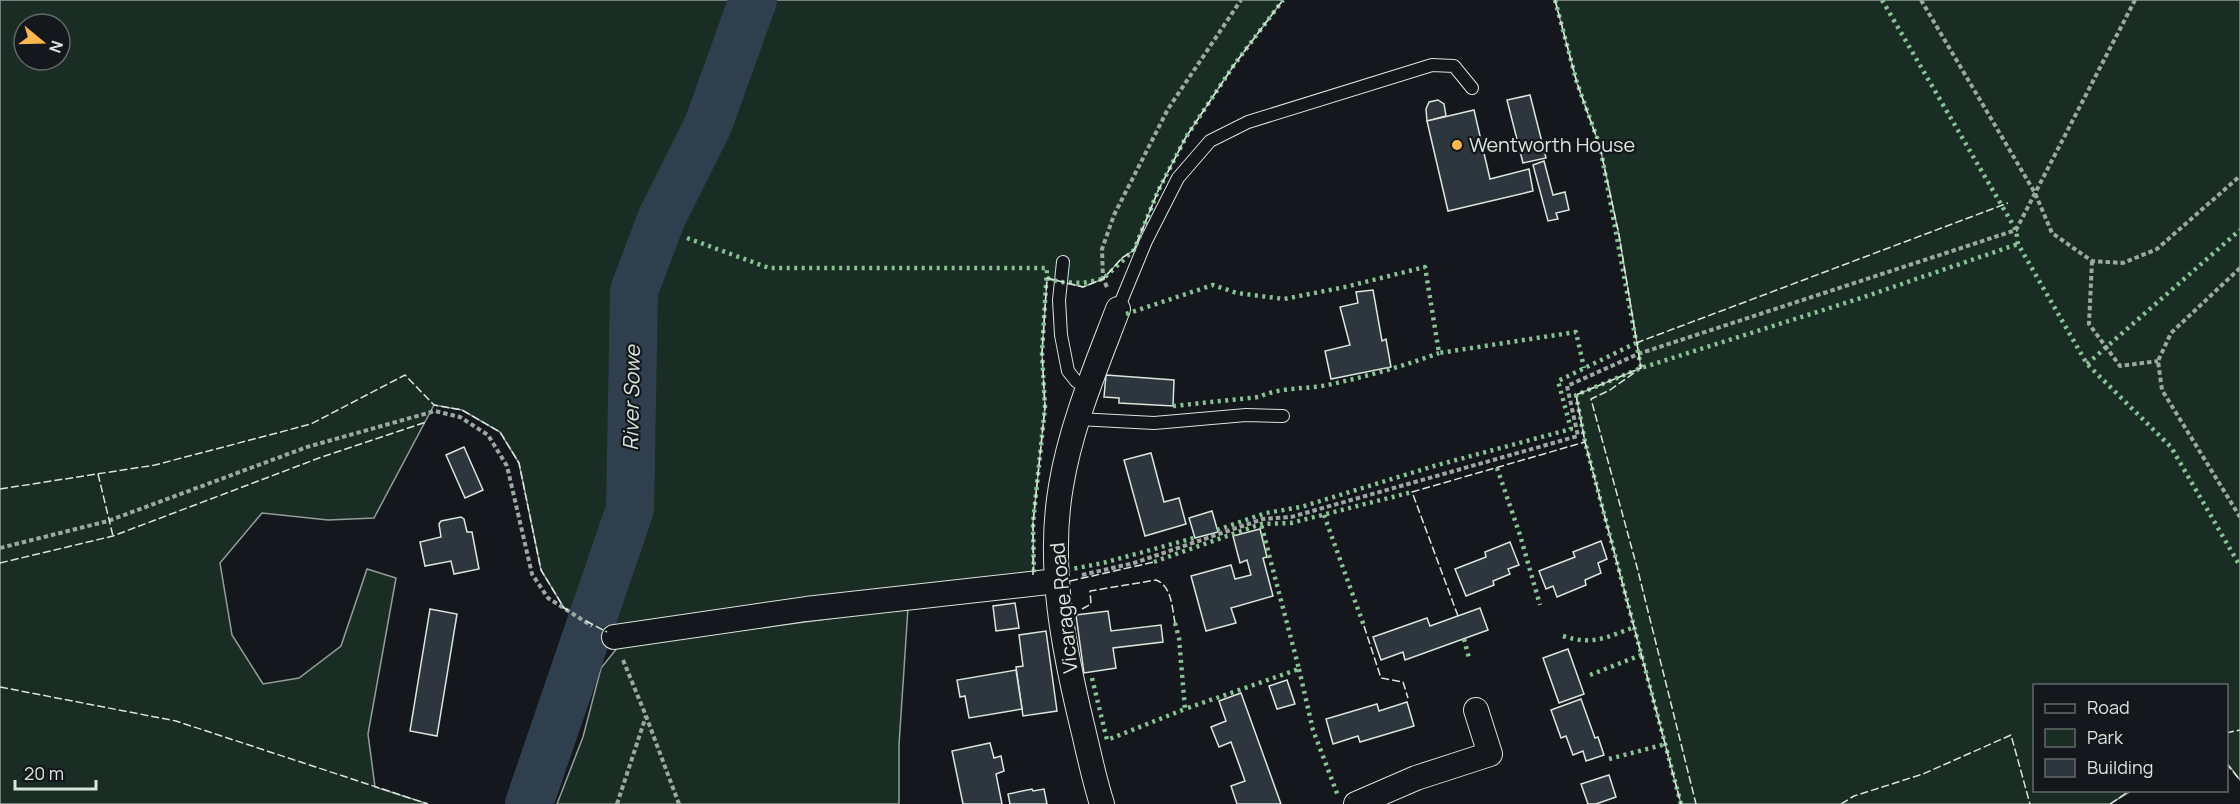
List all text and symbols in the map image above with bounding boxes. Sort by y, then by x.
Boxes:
north arrow [12,12,72,72]
text: N [44,38,68,56]
place label: Wentworth House [1469,131,1635,158]
marker: Wentworth House [1450,138,1464,152]
water label: River Sowe [616,343,646,451]
street label: Vicarage Road [1043,541,1084,675]
legend [2033,684,2228,792]
text: Road [2087,695,2130,719]
text: Park [2087,725,2124,749]
scale bar [15,753,96,791]
text: Building [2087,755,2153,779]
text: 20 m [24,761,64,785]

